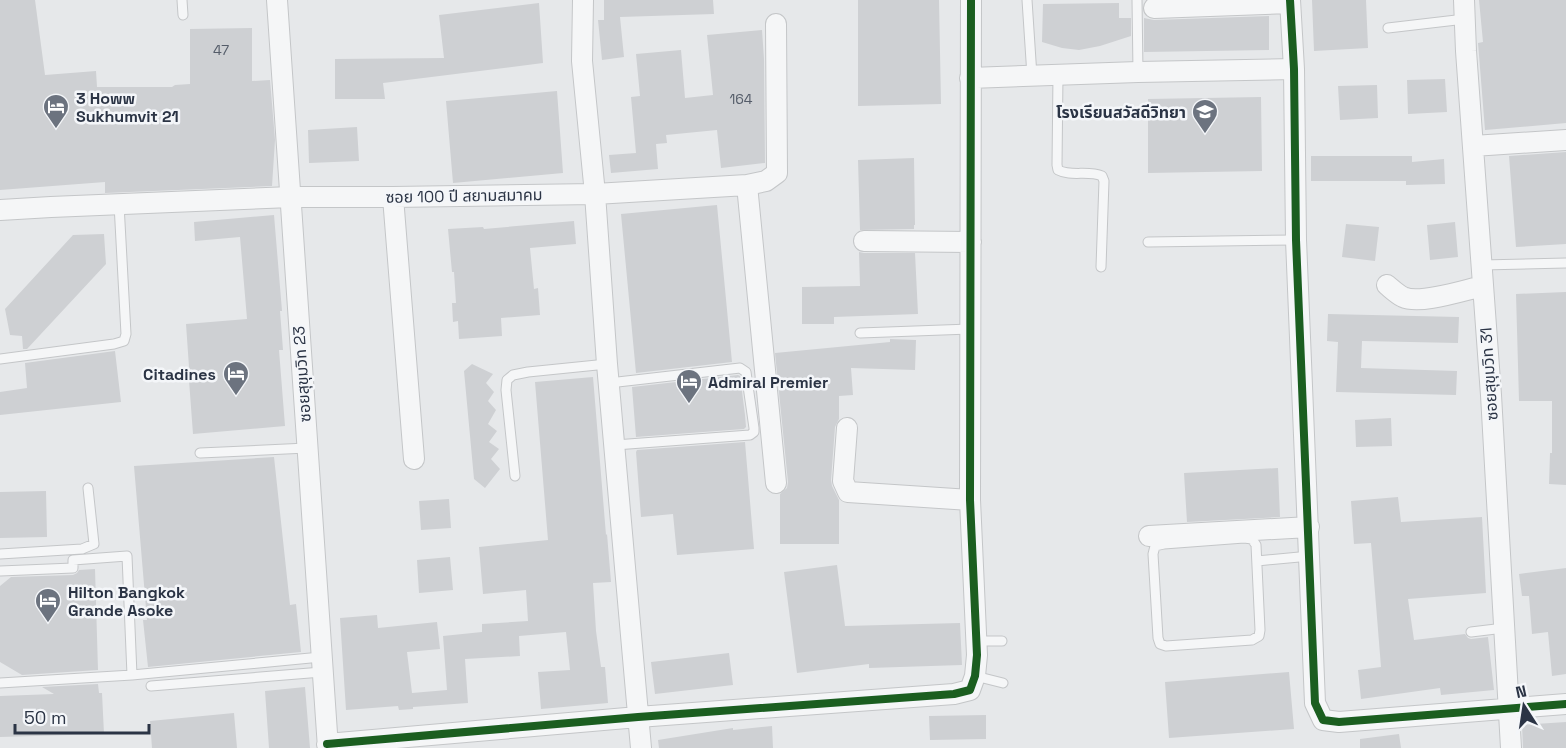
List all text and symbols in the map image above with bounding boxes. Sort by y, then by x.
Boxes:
house number: 47 [213,41,229,59]
place label: 3 Howw Sukhumvit 21 [76,88,179,127]
house number: 164 [729,90,753,108]
hotel icon: 3 Howw Sukhumvit 21 [41,92,71,130]
school or university icon: โรงเรียนสวัสดีวิทยา [1190,97,1220,135]
place label: โรงเรียนสวัสดีวิทยา [1056,102,1186,123]
street label: ซอย 100 ปี สยามสมาคม [385,184,543,208]
street label: ซอยสุขุมวิท 23 [288,325,316,423]
street label: ซอยสุขุมวิท 31 [1475,327,1503,421]
hotel icon: Citadines [221,359,251,397]
place label: Citadines [143,364,216,385]
hotel icon: Admiral Premier [674,367,704,405]
place label: Admiral Premier [708,372,828,393]
place label: Hilton Bangkok Grande Asoke [68,582,185,621]
hotel icon: Hilton Bangkok Grande Asoke [33,586,63,624]
north arrow [1494,676,1554,736]
text: N [1514,680,1528,703]
scale bar [15,697,148,735]
text: 50 m [24,706,66,729]

